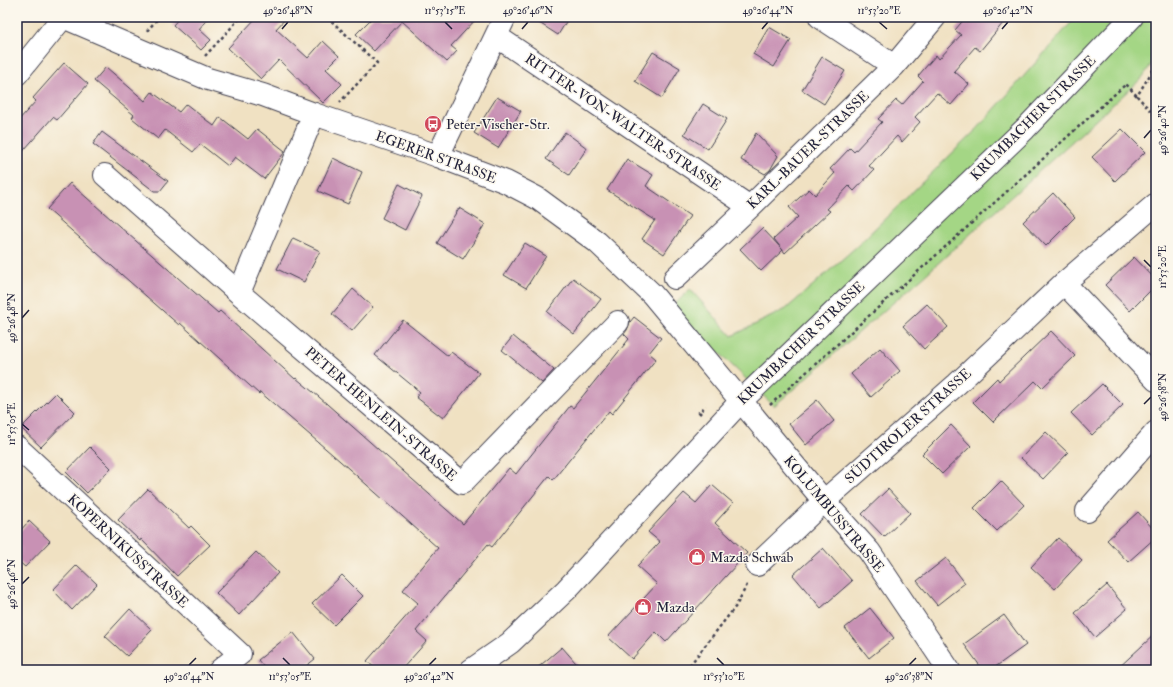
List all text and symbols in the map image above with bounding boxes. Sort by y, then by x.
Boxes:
text: 49°26'48"N [263,5,313,17]
text: 11°53'15"E [425,5,465,17]
text: 49°26'46"N [503,5,553,17]
text: 49°26'44"N [743,5,793,17]
text: 11°53'20"E [857,5,901,17]
text: 49°26'42"N [983,5,1033,17]
street label: RITTER-VON-WALTER-STRASSE [522,50,724,194]
street label: KRUMBACHER STRASSE [967,52,1099,184]
street label: KARL-BAUER-STRASSE [743,87,873,213]
text: 49°26'40"N [1157,105,1169,155]
bus stop icon: Peter-Vischer-Str. [423,114,443,134]
place label: Peter-Vischer-Str. [446,116,550,133]
street label: EGERER STRASSE [373,127,499,187]
text: 11°53'20"E [1157,245,1169,289]
street label: KRUMBACHER STRASSE [734,278,868,408]
text: 49°26'48"N [6,293,18,343]
street label: PETER-HENLEIN-STRASSE [302,343,460,485]
street label: SÜDTIROLER STRASSE [841,365,975,487]
text: 49°26'38"N [1157,373,1169,421]
text: 11°53'05"E [6,403,18,445]
street label: KOLUMBUSSTRASSE [780,452,888,576]
street label: KOPERNIKUSSTRASSE [64,491,192,611]
shop icon: Mazda Schwab [687,547,707,567]
place label: Mazda Schwab [710,549,794,566]
text: 49°26'46"N [6,559,18,609]
shop icon: Mazda [633,597,653,617]
place label: Mazda [656,599,695,616]
text: 49°26'44"N [164,671,214,683]
text: 11°53'05"E [269,671,311,683]
text: 49°26'42"N [404,671,454,683]
text: 11°53'10"E [703,671,745,683]
text: 49°26'38"N [885,671,933,683]

